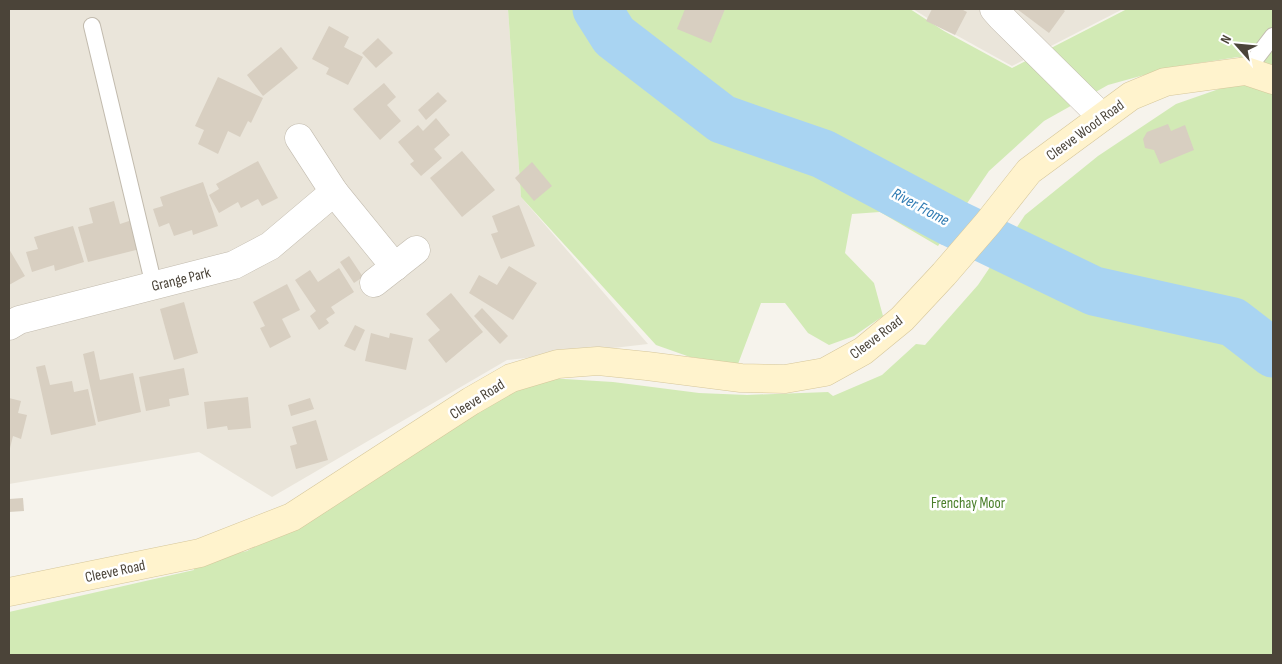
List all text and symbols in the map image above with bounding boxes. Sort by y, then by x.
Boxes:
north arrow [1212,20,1262,70]
text: N [1217,32,1235,47]
street label: Cleeve Wood Road [1043,96,1128,165]
water label: River Frome [888,184,952,230]
street label: Grange Park [150,263,213,296]
street label: Cleeve Road [846,311,906,363]
street label: Cleeve Road [446,375,508,424]
park label: Frenchay Moor [931,494,1006,513]
street label: Cleeve Road [83,556,147,587]

